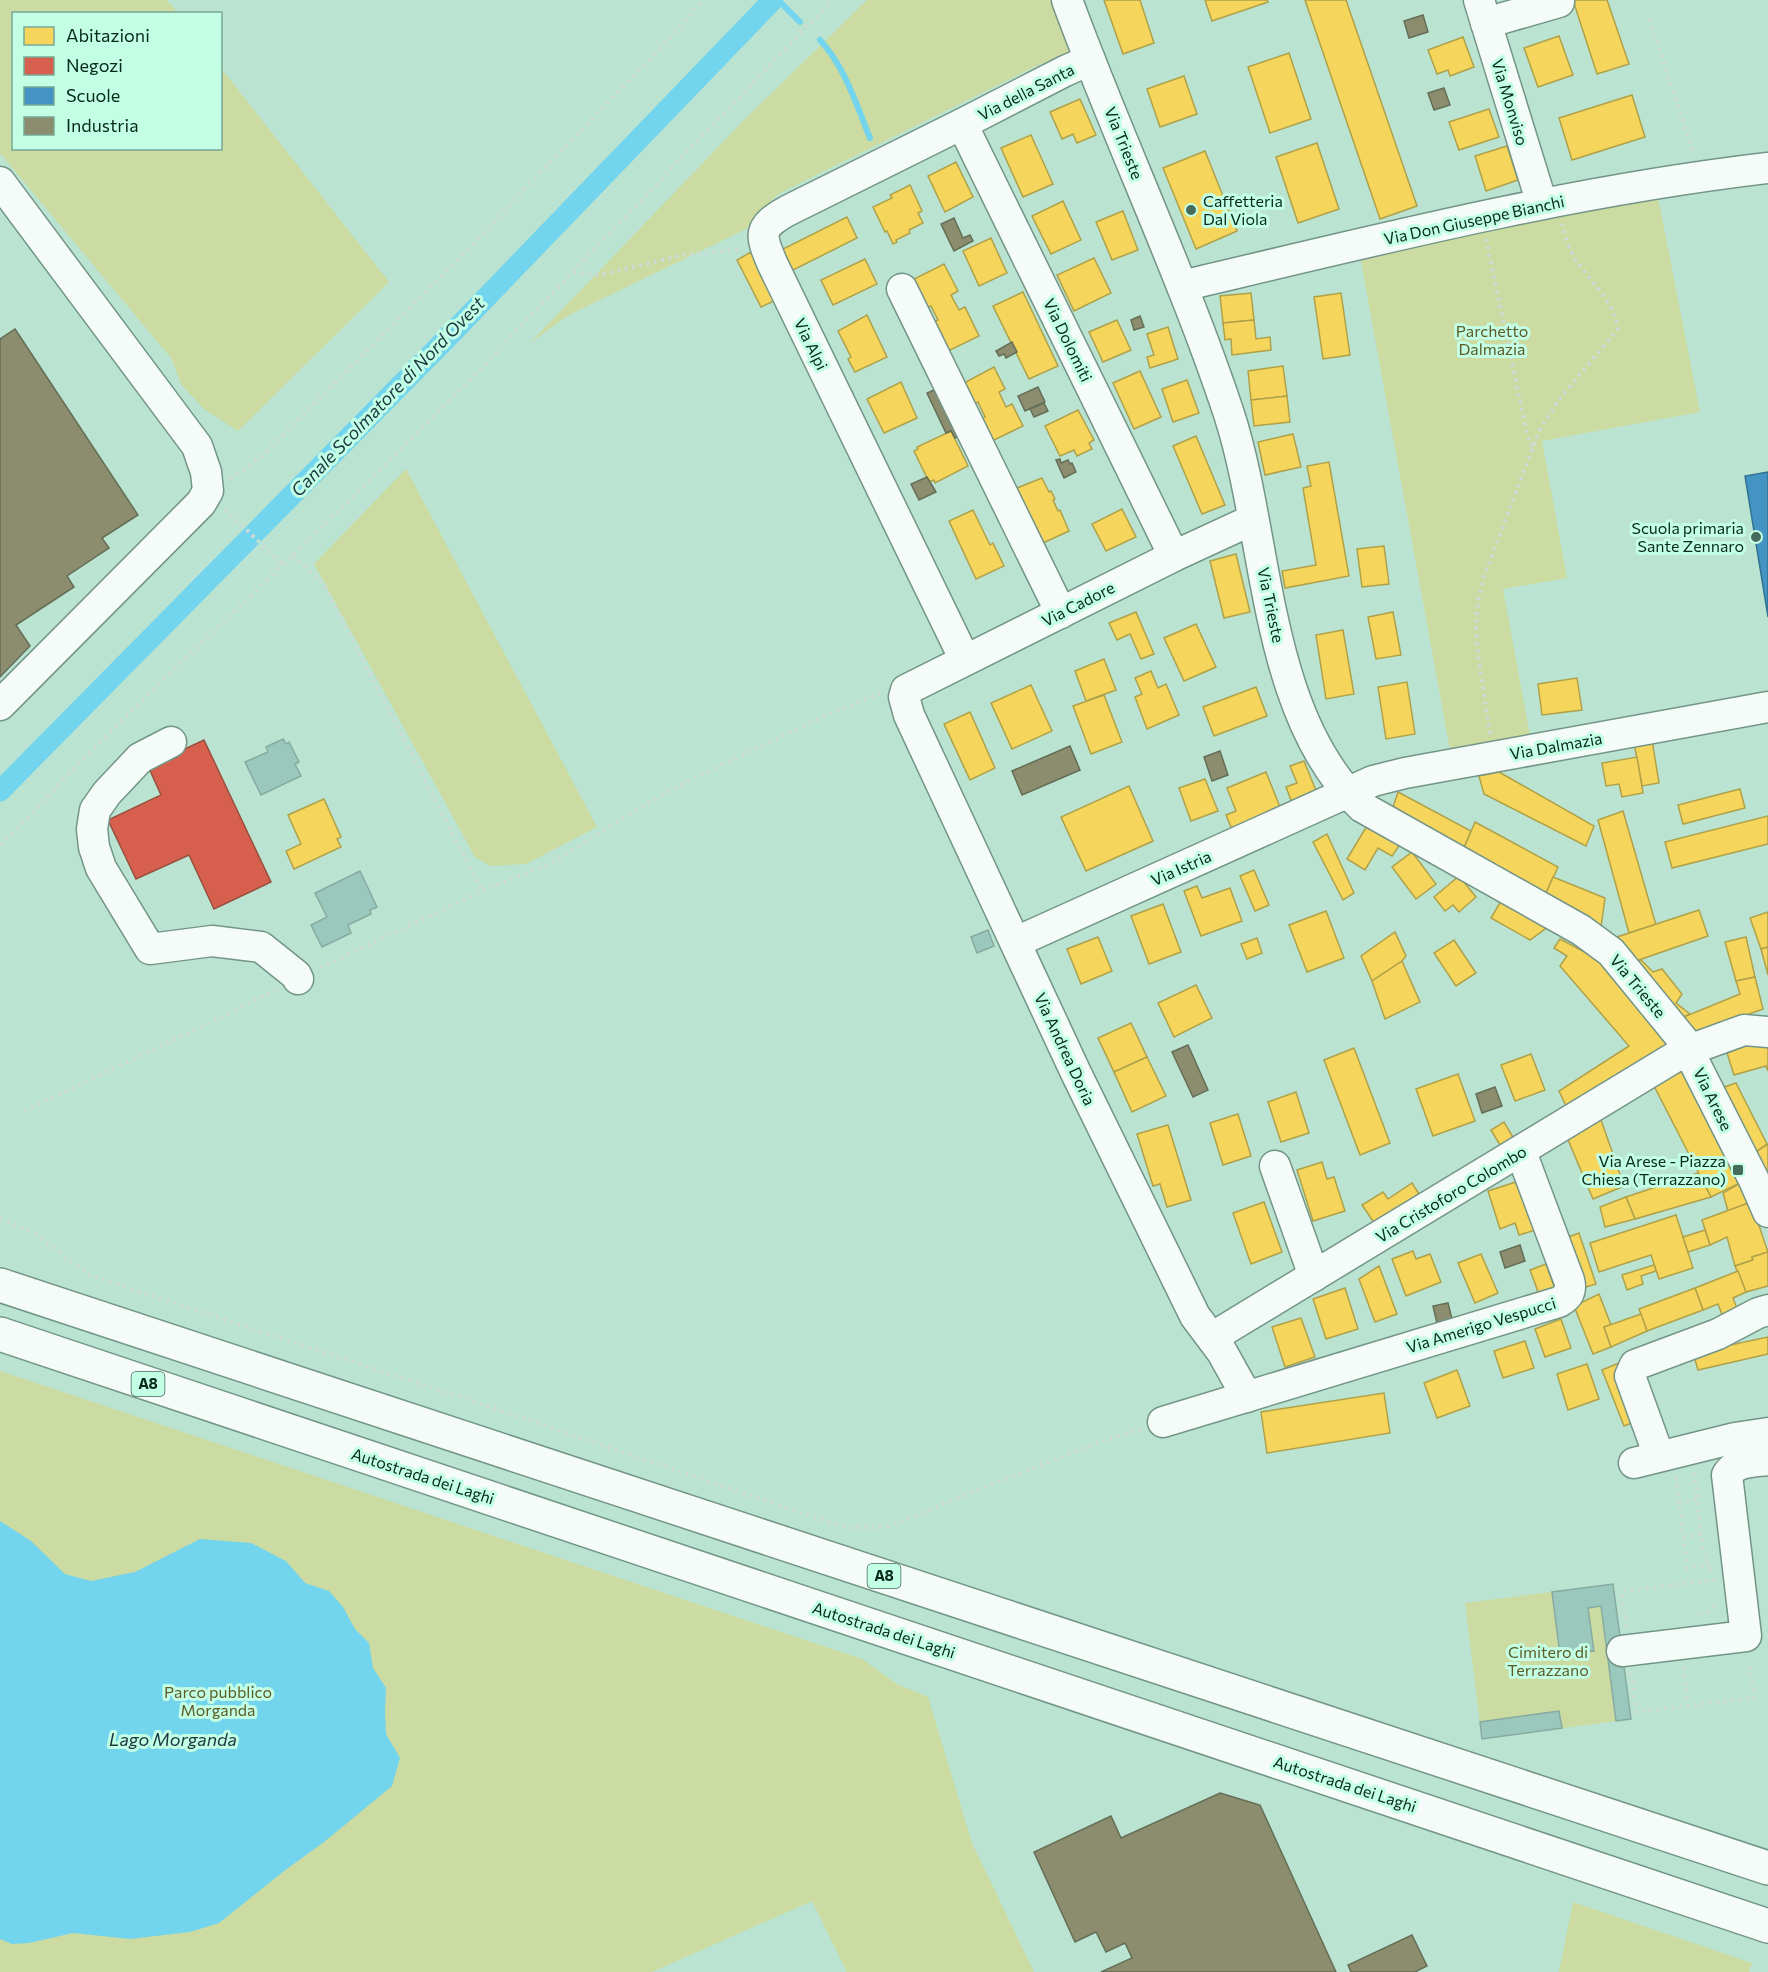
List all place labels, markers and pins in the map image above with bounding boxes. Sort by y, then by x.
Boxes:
place label: Caffetteria Dal Viola [1203,191,1283,228]
marker: Caffetteria Dal Viola [1184,203,1198,217]
place label: Scuola primaria Sante Zennaro [1632,518,1744,555]
marker: Scuola primaria Sante Zennaro [1749,530,1763,544]
place label: Via Arese - Piazza Chiesa (Terrazzano) [1581,1151,1726,1188]
marker: Via Arese - Piazza Chiesa (Terrazzano) [1731,1163,1745,1177]

